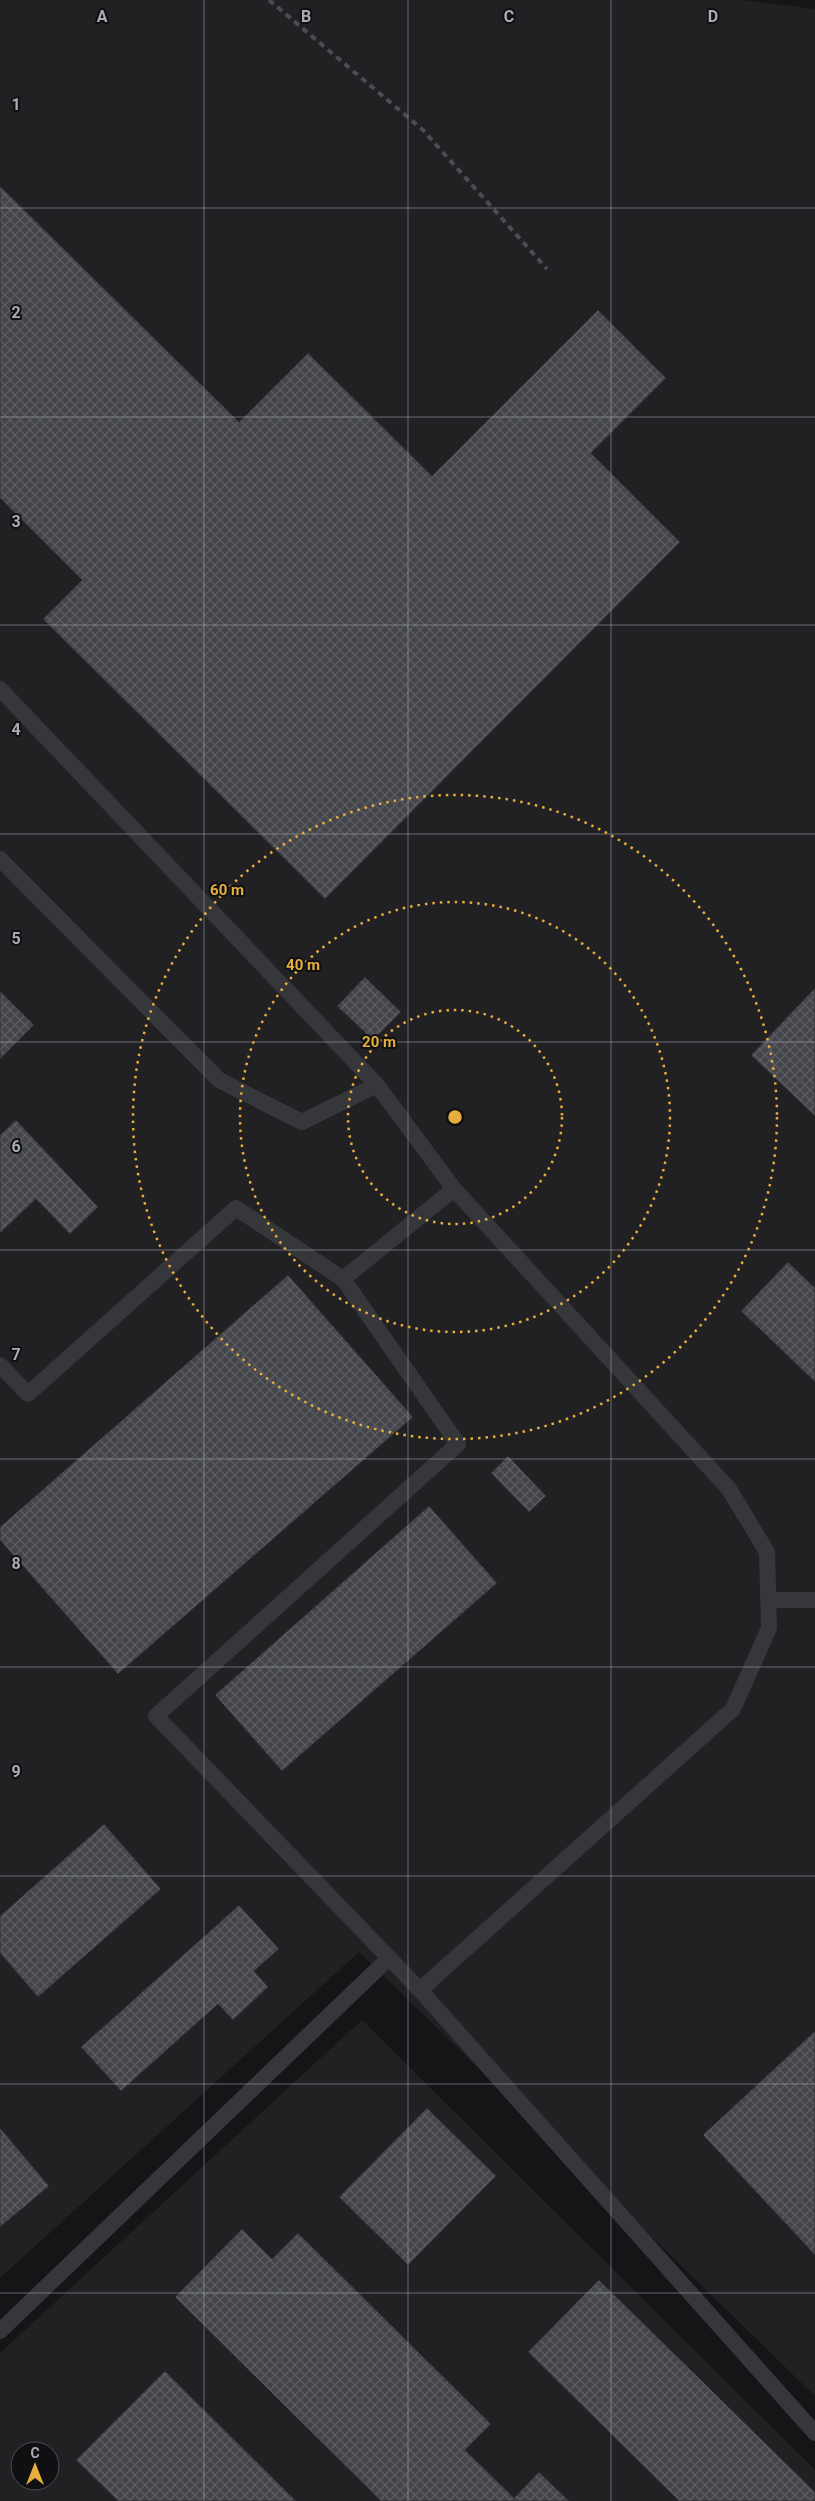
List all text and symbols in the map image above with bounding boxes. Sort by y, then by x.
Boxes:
text: A [97,7,108,26]
text: B [301,7,311,26]
text: C [504,7,514,26]
text: D [708,7,718,26]
text: 1 [11,95,21,114]
text: 2 [11,303,21,322]
text: 3 [11,512,21,531]
text: 4 [11,720,21,739]
text: 60 m [210,881,244,899]
text: 5 [11,929,21,948]
text: 40 m [286,956,320,974]
text: 20 m [362,1033,396,1051]
centre of rings [446,1108,464,1126]
text: 6 [11,1137,21,1156]
text: 7 [11,1345,21,1364]
text: 8 [11,1554,21,1573]
text: 9 [11,1762,21,1781]
north arrow [10,2441,60,2491]
text: С [30,2445,40,2461]

